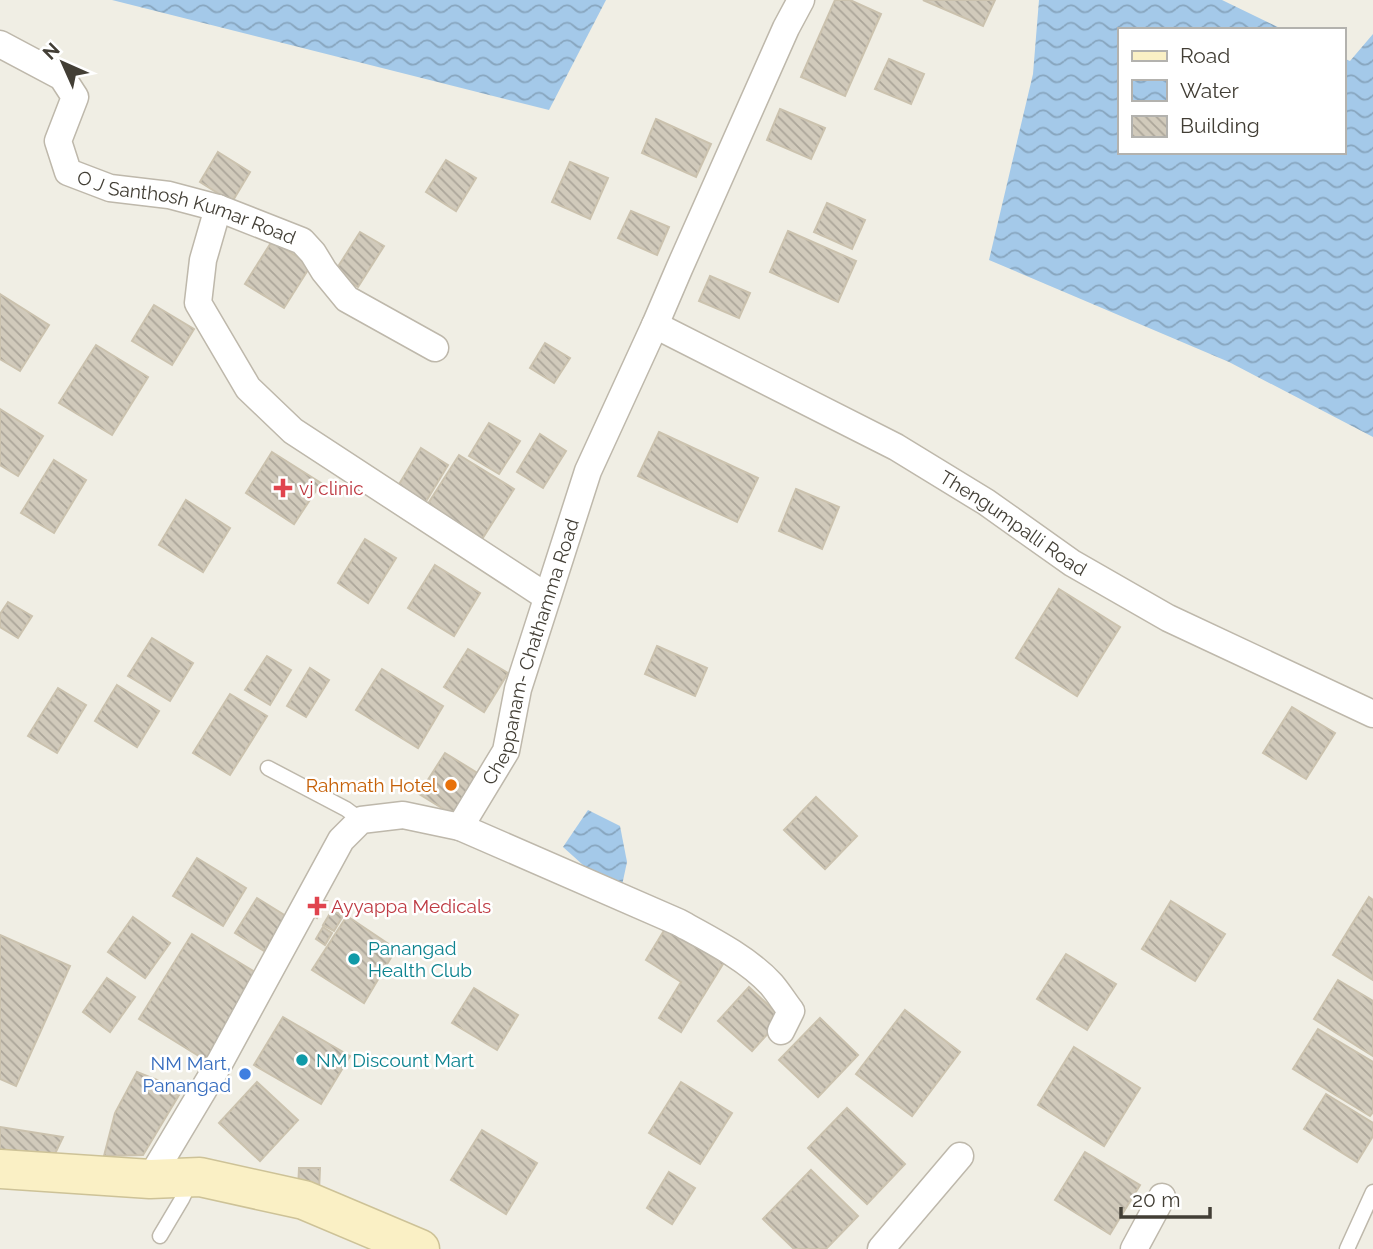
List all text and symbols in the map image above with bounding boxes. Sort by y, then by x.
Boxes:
north arrow [28,28,98,98]
legend [1118,28,1345,154]
text: N [38,38,64,64]
text: Road [1180,43,1230,68]
text: Water [1180,78,1239,103]
text: Building [1180,113,1260,138]
street label: O J Santhosh Kumar Road [74,165,299,248]
street label: Thengumpalli Road [936,466,1091,580]
place label: vj clinic [299,477,364,499]
marker: vj clinic [273,478,293,498]
street label: Cheppanam- Chathamma Road [477,516,583,789]
place label: Rahmath Hotel [306,774,438,796]
marker: Rahmath Hotel [443,777,459,793]
place label: Ayyappa Medicals [331,895,491,917]
marker: Ayyappa Medicals [309,898,325,914]
place label: Panangad Health Club [368,937,472,981]
marker: Panangad Health Club [346,951,362,967]
place label: NM Discount Mart [316,1049,475,1071]
place label: NM Mart, Panangad [143,1052,231,1096]
marker: NM Discount Mart [294,1052,310,1068]
marker: NM Mart, Panangad [237,1066,253,1082]
scale bar [1121,1176,1210,1220]
text: 20 m [1132,1187,1180,1212]

